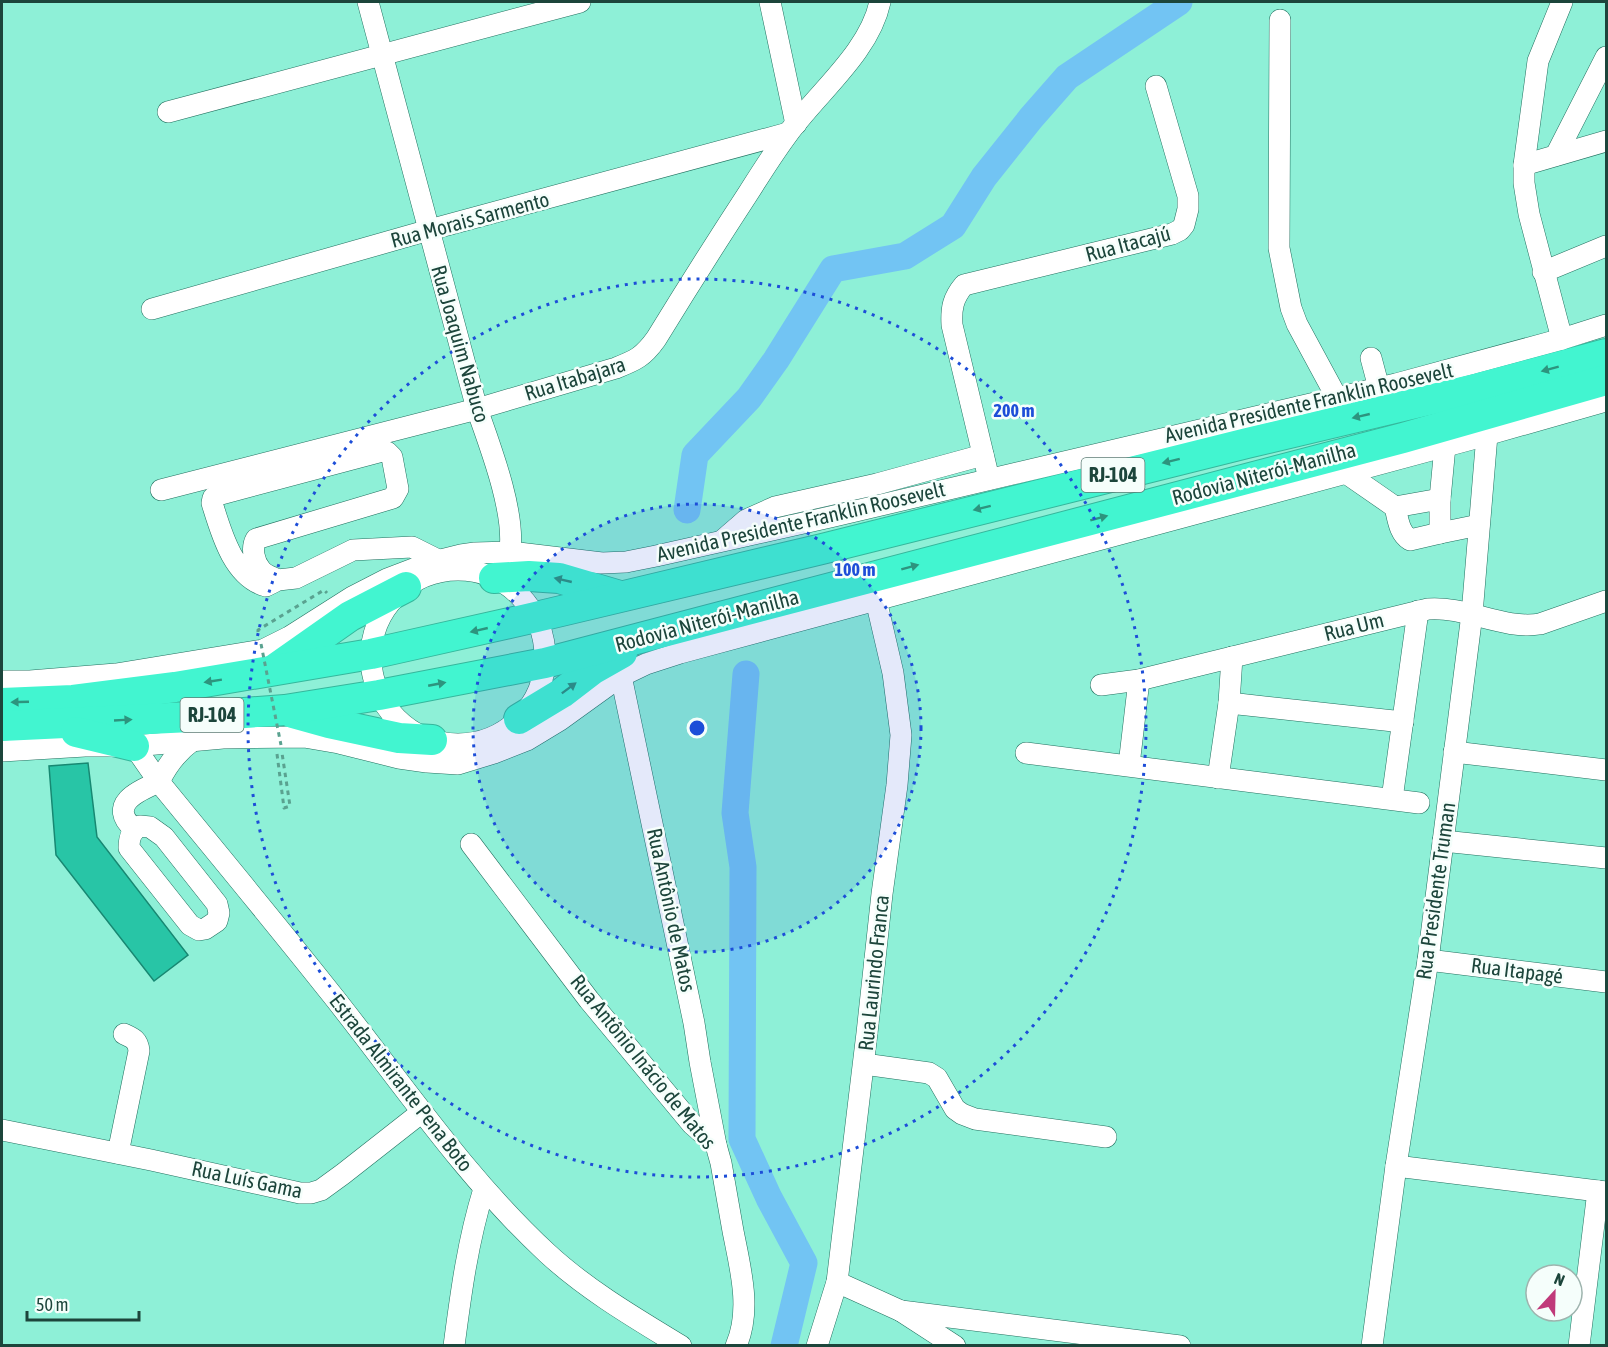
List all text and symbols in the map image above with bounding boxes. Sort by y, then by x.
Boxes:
street label: Rua Morais Sarmento [388,186,552,252]
street label: Rua Itacajú [1083,220,1173,266]
street label: Rua Joaquim Nabuco [427,262,495,425]
street label: Rua Itabajara [521,351,628,405]
street label: Avenida Presidente Franklin Roosevelt [1162,357,1455,447]
one-way arrow [1541,365,1559,375]
text: 200 m [994,400,1034,421]
one-way arrow [1352,412,1370,422]
street label: Rodovia Niterói-Manilha [1169,437,1358,509]
one-way arrow [1162,457,1180,467]
road number: RJ-104 [1082,458,1144,492]
street label: Avenida Presidente Franklin Roosevelt [654,476,947,566]
one-way arrow [973,504,991,514]
one-way arrow [1089,512,1108,522]
text: 100 m [835,559,875,580]
one-way arrow [901,562,919,572]
one-way arrow [554,575,573,585]
street label: Rodovia Niterói-Manilha [612,584,801,656]
street label: Rua Um [1321,607,1386,645]
one-way arrow [469,626,488,635]
one-way arrow [204,677,223,686]
one-way arrow [428,679,447,688]
one-way arrow [561,683,576,695]
one-way arrow [10,698,29,707]
road number: RJ-104 [180,698,244,732]
one-way arrow [114,716,133,725]
centre of rings [687,718,707,738]
street label: Rua Presidente Truman [1411,801,1459,981]
street label: Rua Antônio de Matos [643,826,701,994]
street label: Rua Laurindo Franca [853,894,893,1052]
street label: Rua Itapagé [1470,952,1564,988]
street label: Rua Antônio Inácio de Matos [566,969,721,1153]
street label: Estrada Almirante Pena Boto [325,989,478,1176]
street label: Rua Luís Gama [190,1156,305,1202]
north arrow [1524,1263,1584,1323]
text: N [1552,1269,1567,1289]
scale bar [27,1284,140,1322]
text: 50 m [36,1294,68,1315]

